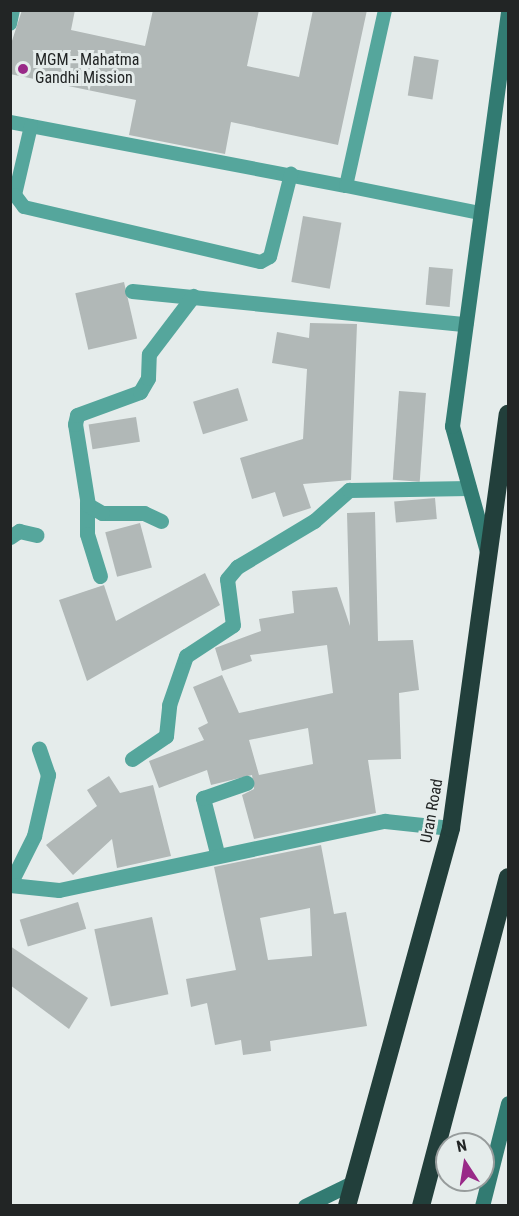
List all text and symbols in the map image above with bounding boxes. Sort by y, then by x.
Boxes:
place label: MGM - Mahatma Gandhi Mission [35,50,140,88]
marker: MGM - Mahatma Gandhi Mission [16,62,30,76]
street label: Uran Road [417,777,447,845]
north arrow [435,1132,495,1192]
text: N [455,1136,468,1156]

